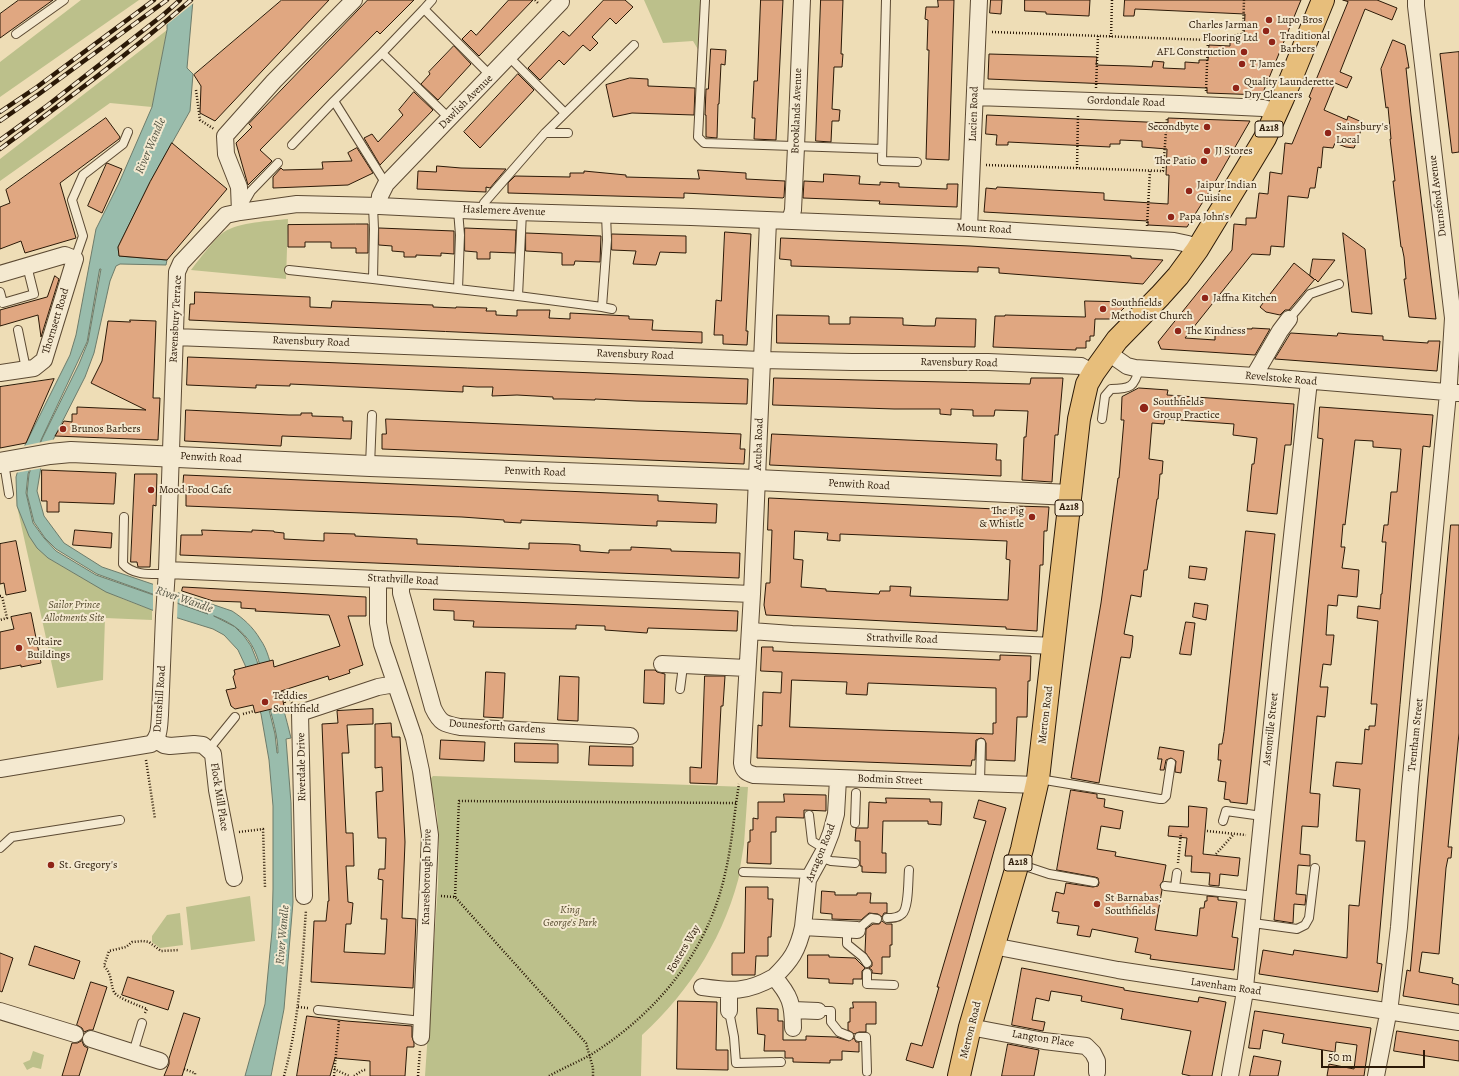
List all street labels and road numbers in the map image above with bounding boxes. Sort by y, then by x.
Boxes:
street label: Brooklands Avenue [789,68,805,154]
street label: Dawlish Avenue [436,72,496,132]
street label: Lucien Road [966,86,982,142]
street label: Gordondale Road [1087,94,1165,110]
road number: A218 [1255,121,1283,137]
street label: Durnsford Avenue [1426,154,1450,238]
street label: Haslemere Avenue [462,203,546,219]
street label: Mount Road [956,221,1012,237]
street label: Ravensbury Terrace [167,275,185,363]
street label: Thornsett Road [40,286,72,356]
street label: Ravensbury Road [272,334,350,350]
street label: Ravensbury Road [596,347,674,363]
street label: Ravensbury Road [920,356,998,370]
street label: Revelstoke Road [1244,369,1318,389]
street label: Acuba Road [751,417,767,471]
street label: Penwith Road [180,450,242,466]
street label: Penwith Road [504,464,566,480]
street label: Penwith Road [828,477,890,493]
road number: A218 [1055,500,1083,516]
street label: Strathville Road [367,572,439,588]
street label: Strathville Road [866,631,938,647]
street label: Duntshill Road [151,665,169,733]
street label: Merton Road [1036,685,1056,745]
street label: Astonville Street [1261,692,1281,766]
street label: Trentham Street [1406,698,1426,772]
street label: Dounesforth Gardens [448,717,546,737]
street label: Riverdale Drive [295,732,309,802]
street label: Flock Mill Place [207,762,231,832]
street label: Bodmin Street [857,772,923,788]
street label: Arragon Road [803,822,839,884]
street label: Knaresborough Drive [420,829,434,925]
road number: A218 [1004,855,1032,871]
street label: Fosters Way [665,923,703,975]
street label: Lavenham Road [1190,975,1262,999]
street label: Merton Road [958,1000,984,1060]
street label: Langton Place [1011,1028,1075,1050]

